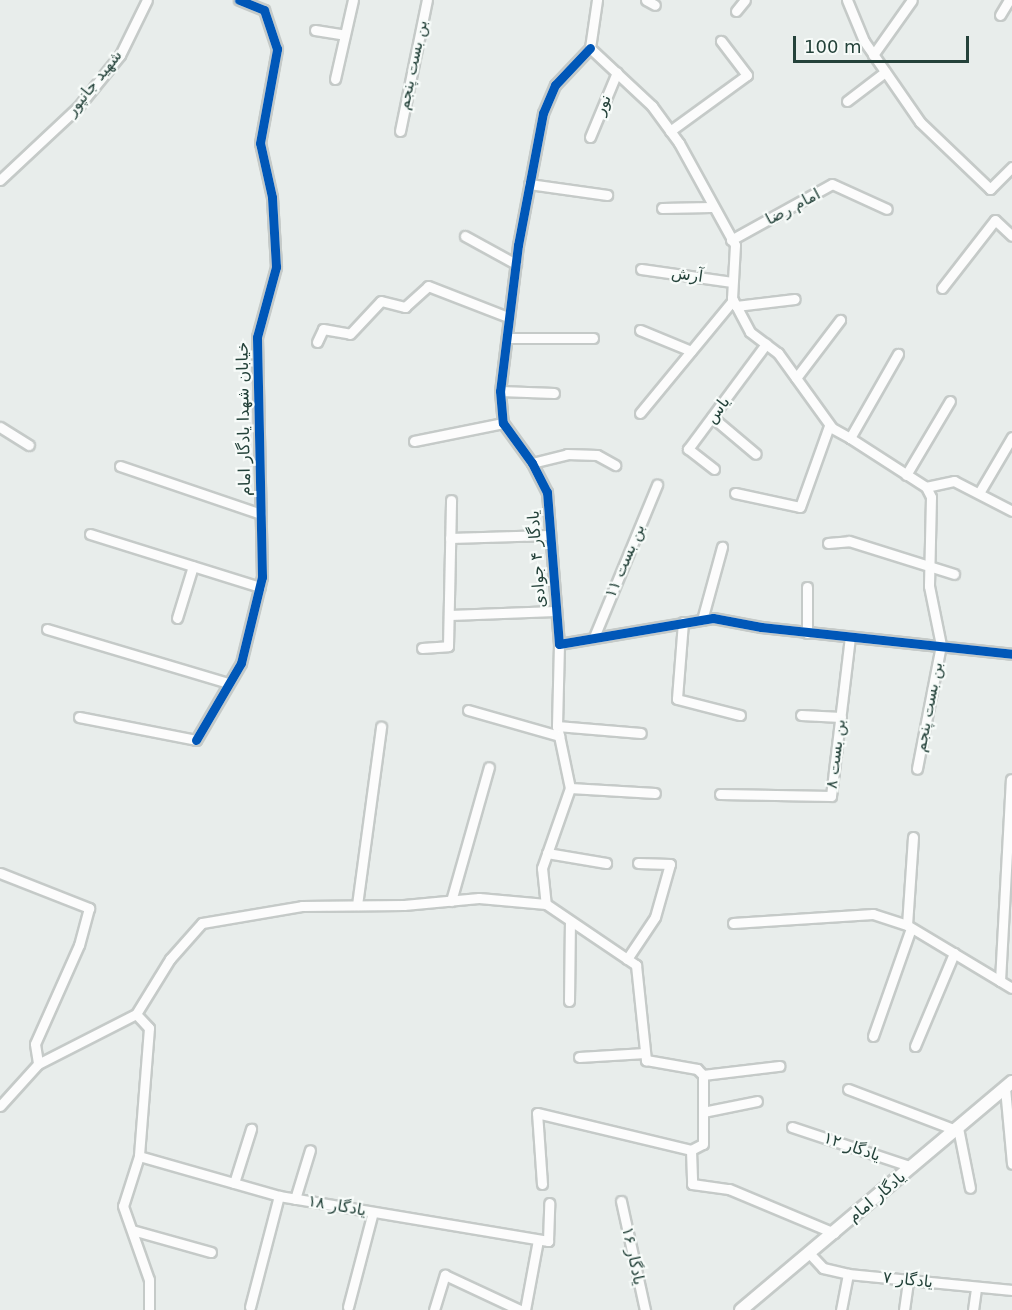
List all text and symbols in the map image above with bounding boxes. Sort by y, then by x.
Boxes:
street label: بن بست پنجم [394,18,432,112]
scale bar [796,24,972,62]
text: 100 m [804,36,862,57]
street label: شهید جانپور [62,46,126,120]
street label: نور [590,92,616,118]
street label: امام رضا [762,185,824,229]
street label: آرش [670,263,704,287]
street label: خیابان شهدا یادگار امام [233,342,255,496]
street label: یاس [702,393,734,427]
street label: یادگار ۴ جوادی [524,510,550,608]
street label: بن بست ۱۱ [601,521,649,601]
street label: بن بست پنجم [911,660,947,754]
street label: بن بست ۸ [822,718,850,790]
street label: یادگار ۱۲ [821,1128,883,1166]
street label: یادگار امام [844,1167,910,1227]
street label: یادگار ۱۸ [306,1191,368,1221]
street label: یادگار ۱۶ [617,1225,649,1287]
street label: یادگار ۷ [882,1268,934,1292]

